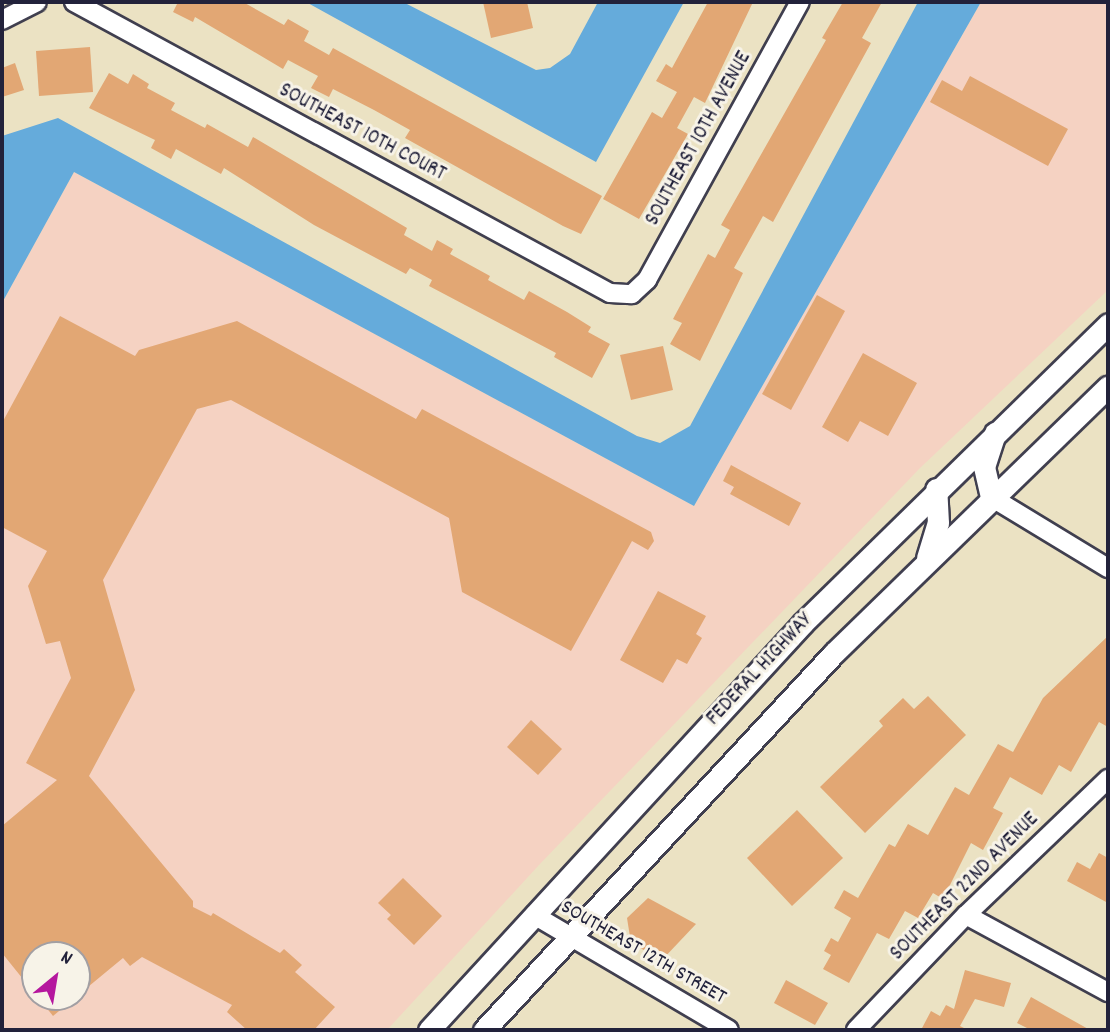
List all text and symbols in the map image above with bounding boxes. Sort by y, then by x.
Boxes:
street label: SOUTHEAST 10TH AVENUE [641,48,757,230]
street label: SOUTHEAST 10TH COURT [274,78,450,188]
street label: FEDERAL HIGHWAY [702,609,818,731]
street label: SOUTHEAST 22ND AVENUE [886,808,1044,966]
street label: SOUTHEAST 12TH STREET [556,895,730,1011]
north arrow [21,941,91,1011]
text: N [55,945,77,973]

